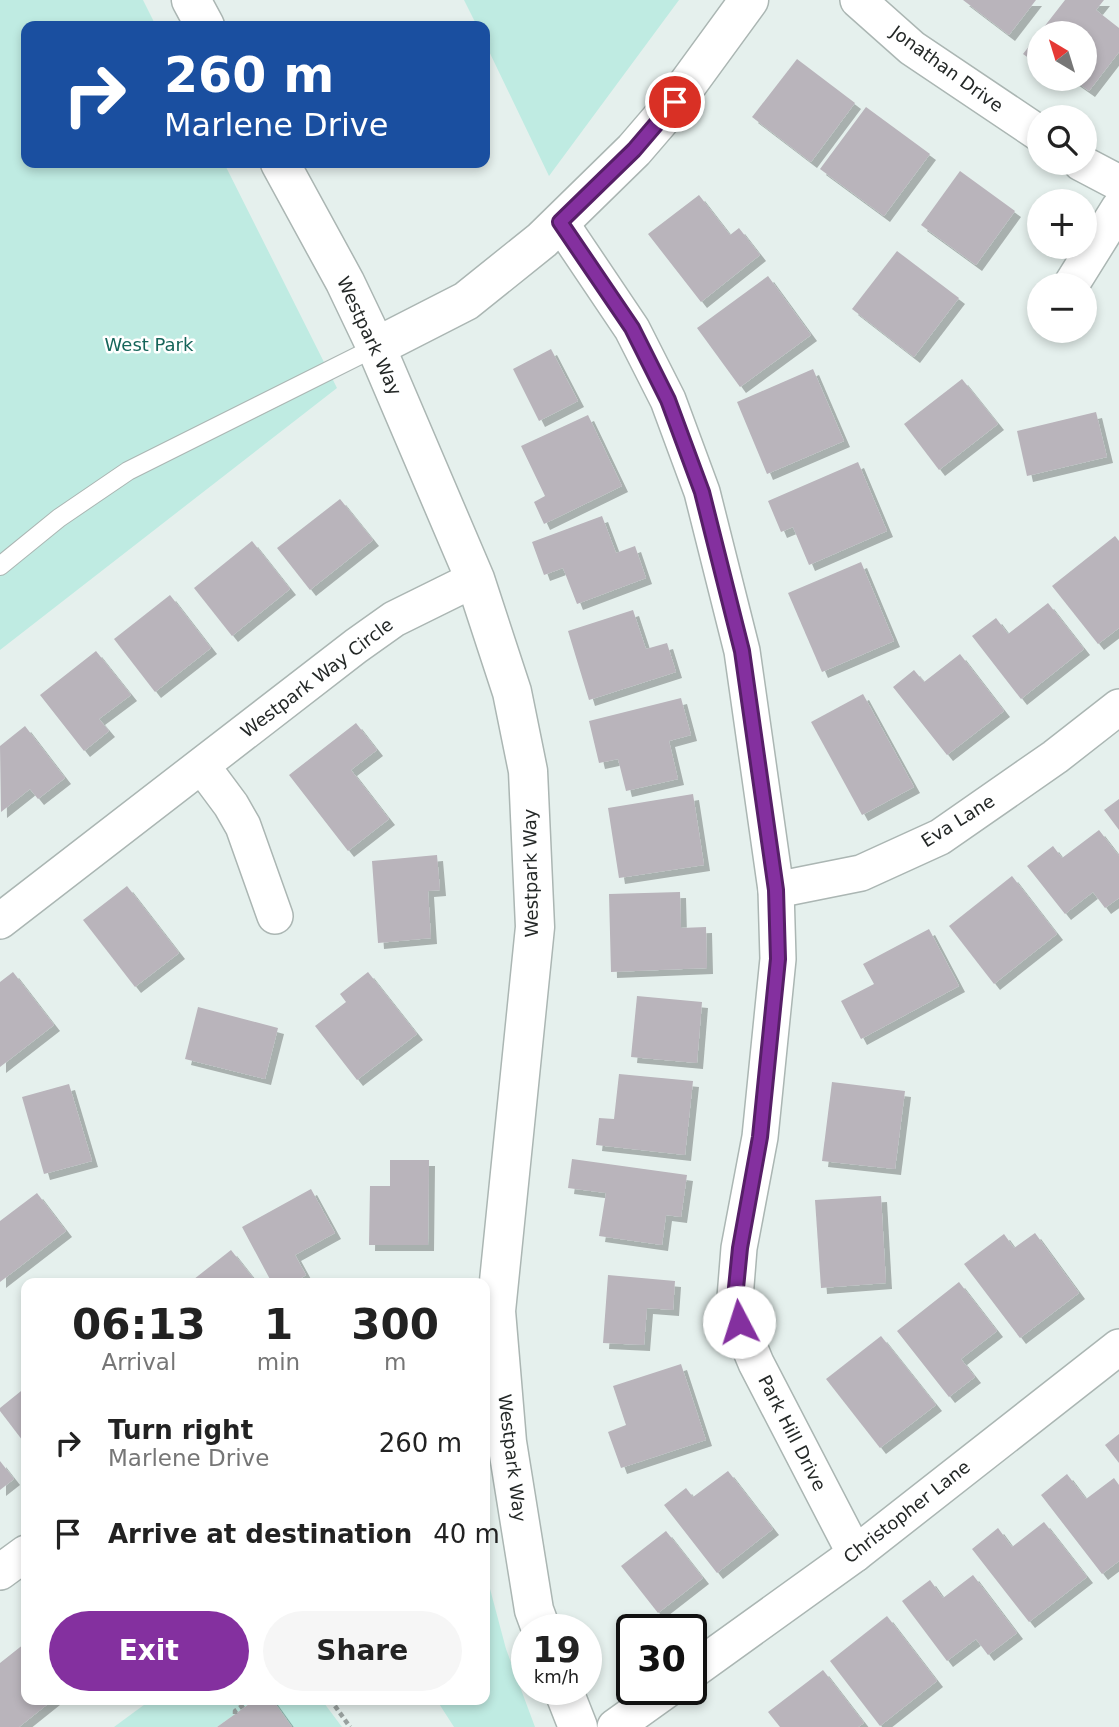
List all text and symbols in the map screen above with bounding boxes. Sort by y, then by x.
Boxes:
street label: Jonathan Drive [886,20,1007,116]
north arrow [1027,21,1097,91]
map controls [1027,21,1097,343]
text: 260 m [164,47,334,104]
icon: right [49,49,140,140]
pin [645,72,705,132]
icon: arrive [656,83,694,121]
button: search [1027,105,1097,175]
text: Marlene Drive [164,106,388,144]
button: + [1027,189,1097,259]
street label: Westpark Way [333,273,406,399]
button: − [1027,273,1097,343]
park label: West Park [105,334,194,355]
street label: Westpark Way Circle [237,614,397,742]
street label: Eva Lane [917,790,998,851]
street label: Westpark Way [519,808,542,937]
position arrow [702,1285,776,1359]
text: 06:13 [72,1300,206,1349]
text: 1 [264,1300,293,1349]
text: 300 [351,1300,439,1349]
text: Arrival [102,1349,176,1375]
text: min [257,1349,300,1375]
text: m [384,1349,406,1375]
street label: Park Hill Drive [754,1371,831,1494]
street label: Westpark Way [494,1393,531,1523]
text: Turn right [108,1415,253,1445]
icon: right [49,1424,87,1462]
text: 260 m [379,1428,462,1458]
text: Marlene Drive [108,1445,269,1471]
street label: Christopher Lane [839,1456,974,1567]
icon: arrive [49,1515,87,1553]
text: Arrive at destination [108,1519,412,1549]
text: 40 m [433,1519,500,1549]
button: Exit [49,1611,249,1691]
button: Share [263,1611,462,1691]
speed limit sign: 30 [616,1614,707,1705]
text: 19 [532,1630,581,1670]
text: km/h [534,1666,579,1687]

